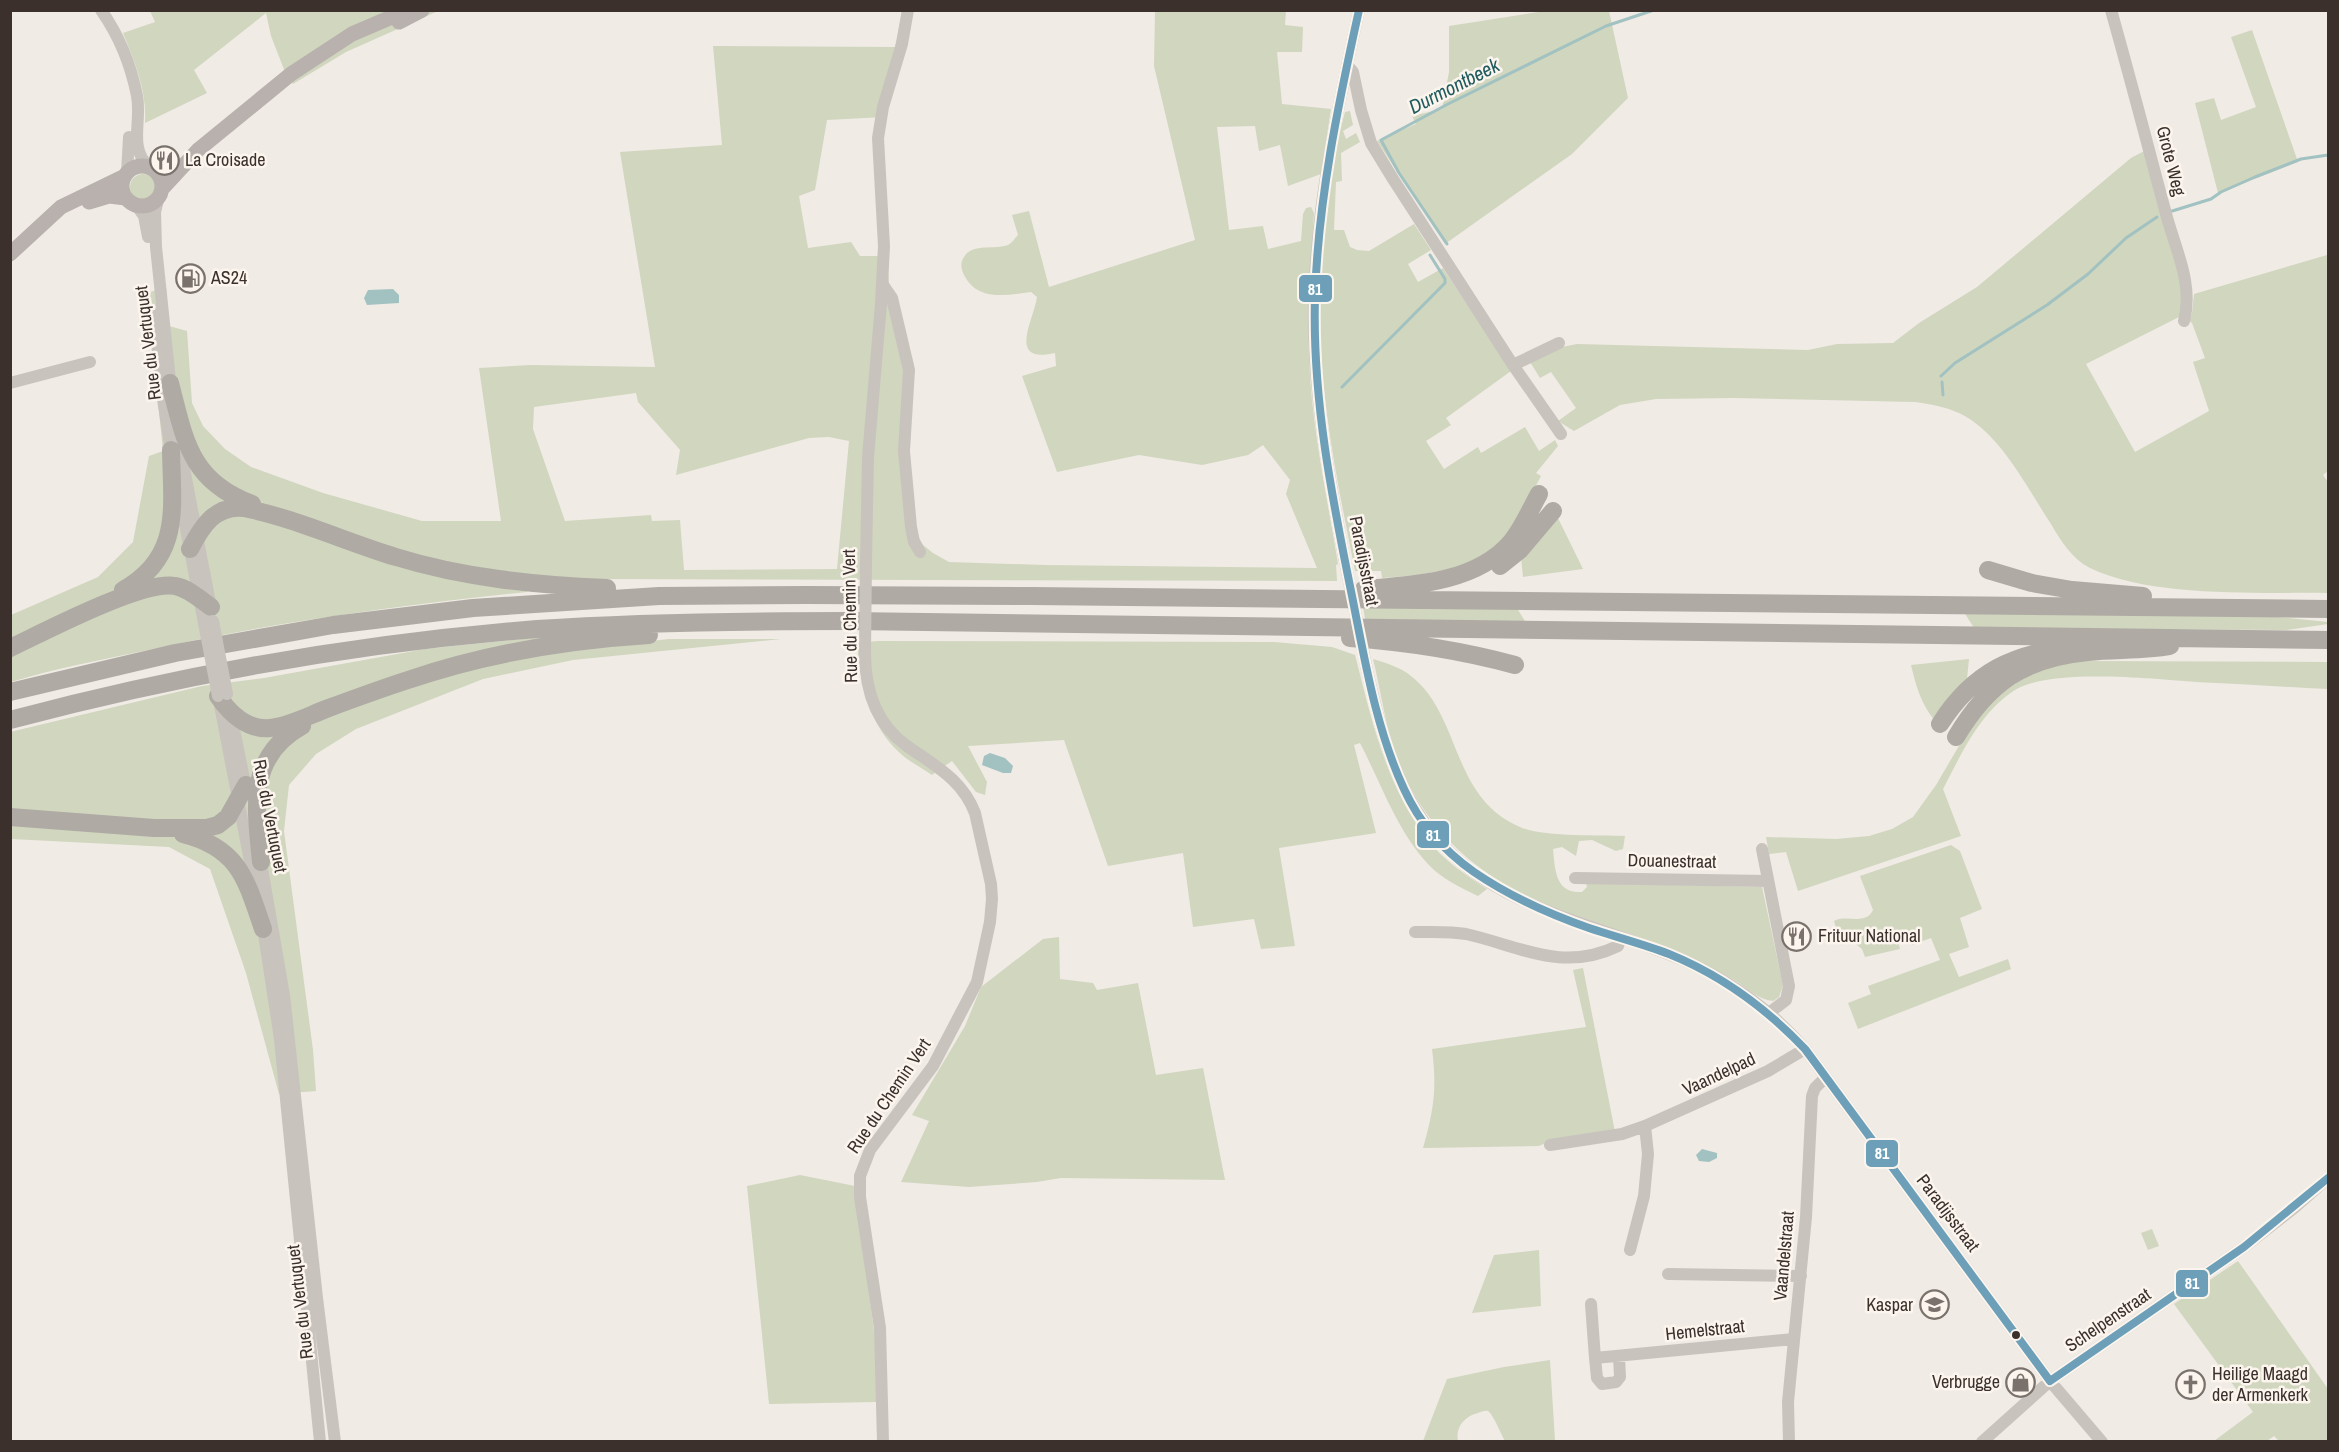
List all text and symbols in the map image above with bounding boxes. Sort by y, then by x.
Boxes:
water label: Durmontbeek [1404,51,1504,120]
street label: Grote Weg [2151,123,2192,199]
restaurant icon: La Croisade [148,144,180,176]
place label: La Croisade [185,147,265,172]
fuel station icon: AS24 [174,262,206,294]
place label: AS24 [210,265,247,290]
line badge: 81 [1298,274,1333,303]
text: 81 [1308,278,1323,300]
street label: Rue du Vertuquet [128,285,167,402]
street label: Paradijsstraat [1344,514,1385,608]
street label: Rue du Chemin Vert [836,549,863,683]
street label: Rue du Vertuquet [247,757,294,875]
line badge: 81 [1416,820,1450,849]
text: 81 [1426,824,1441,846]
street label: Douanestraat [1627,847,1717,874]
restaurant icon: Frituur National [1781,920,1813,952]
place label: Frituur National [1818,923,1921,948]
street label: Rue du Chemin Vert [841,1033,936,1158]
street label: Vaandelpad [1678,1046,1759,1101]
line badge: 81 [1865,1139,1899,1168]
text: 81 [1875,1142,1890,1164]
street label: Paradijsstraat [1911,1169,1986,1257]
street label: Vaandelstraat [1767,1210,1800,1302]
street label: Rue du Vertuquet [280,1244,319,1361]
line badge: 81 [2175,1269,2209,1298]
text: 81 [2185,1272,2200,1294]
street label: Schelpenstraat [2060,1282,2156,1357]
school or university icon: Kaspar [1918,1289,1950,1321]
place label: Kaspar [1866,1292,1913,1317]
street label: Hemelstraat [1664,1313,1746,1346]
unlabelled marker [2010,1329,2022,1341]
place label: Heilige Maagd der Armenkerk [2212,1361,2309,1407]
shop icon: Verbrugge [2005,1366,2037,1398]
church icon: Heilige Maagd der Armenkerk [2175,1368,2207,1400]
place label: Verbrugge [1932,1369,2000,1394]

